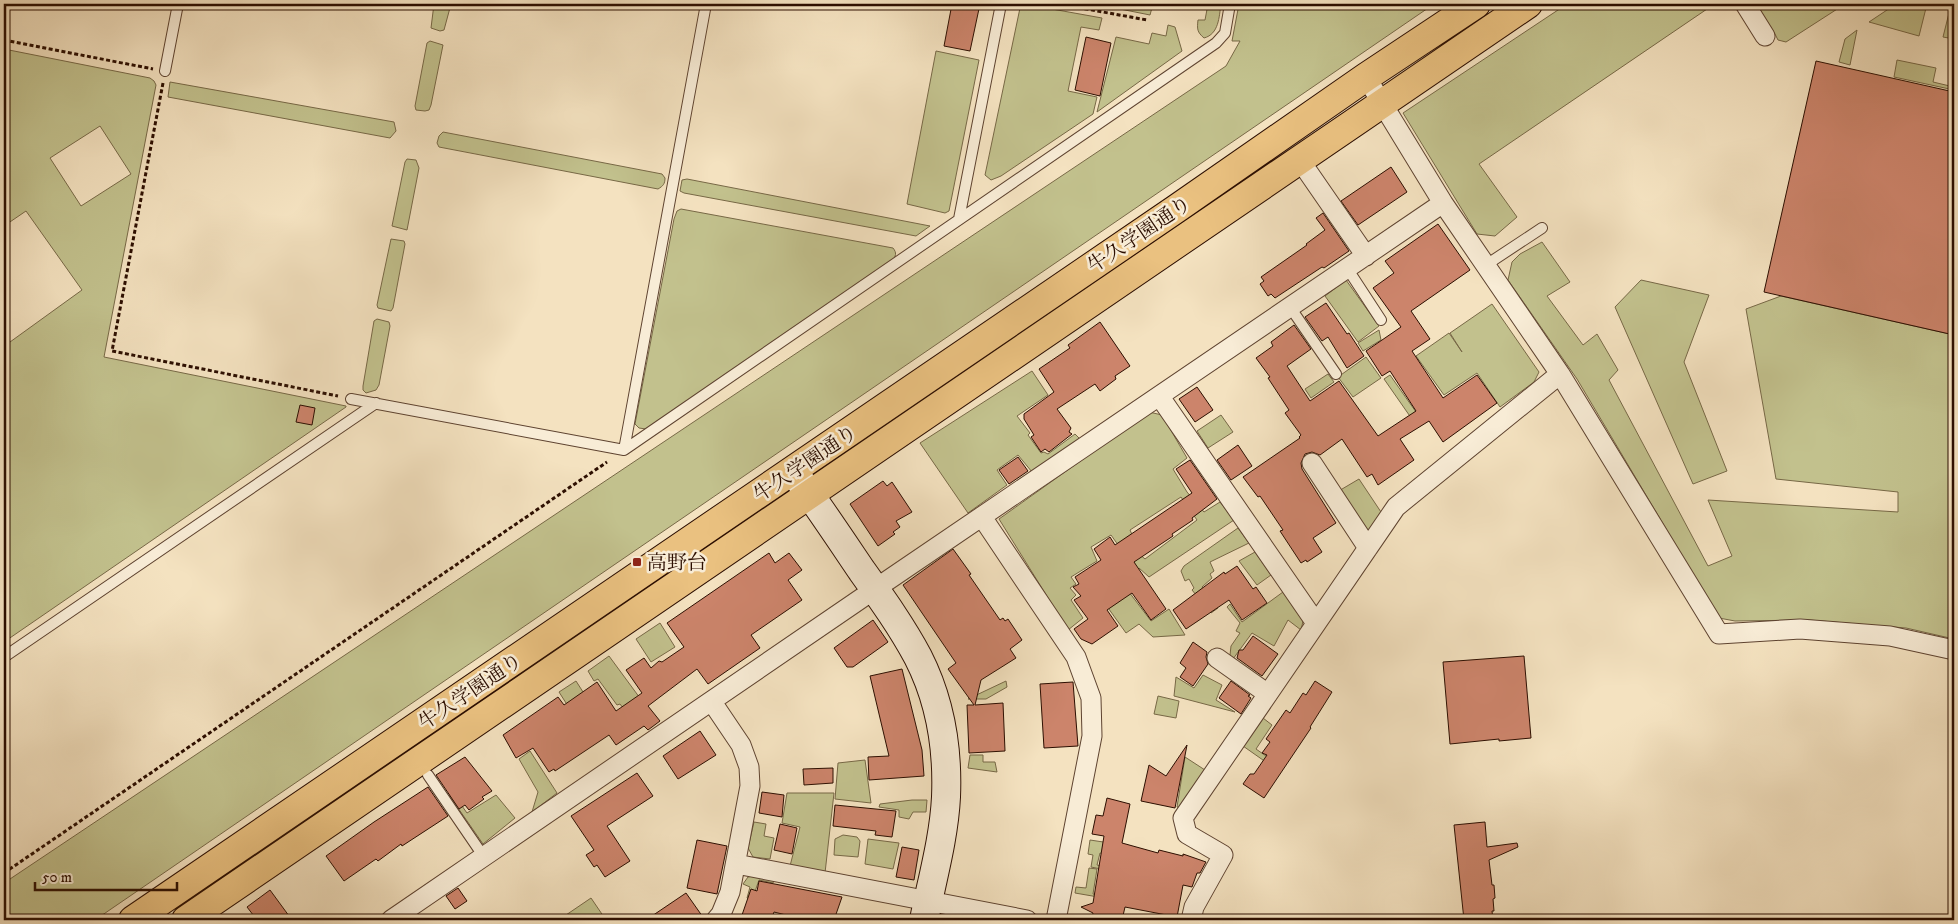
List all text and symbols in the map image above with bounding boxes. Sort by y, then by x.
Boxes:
street label: 牛久学園通り [1083,191,1197,279]
street label: 牛久学園通り [749,420,863,508]
place label: 高野台 [647,551,707,576]
marker: 高野台 [631,556,643,568]
street label: 牛久学園通り [414,648,528,736]
scale bar [35,859,178,891]
text: 50 m [42,868,72,887]

